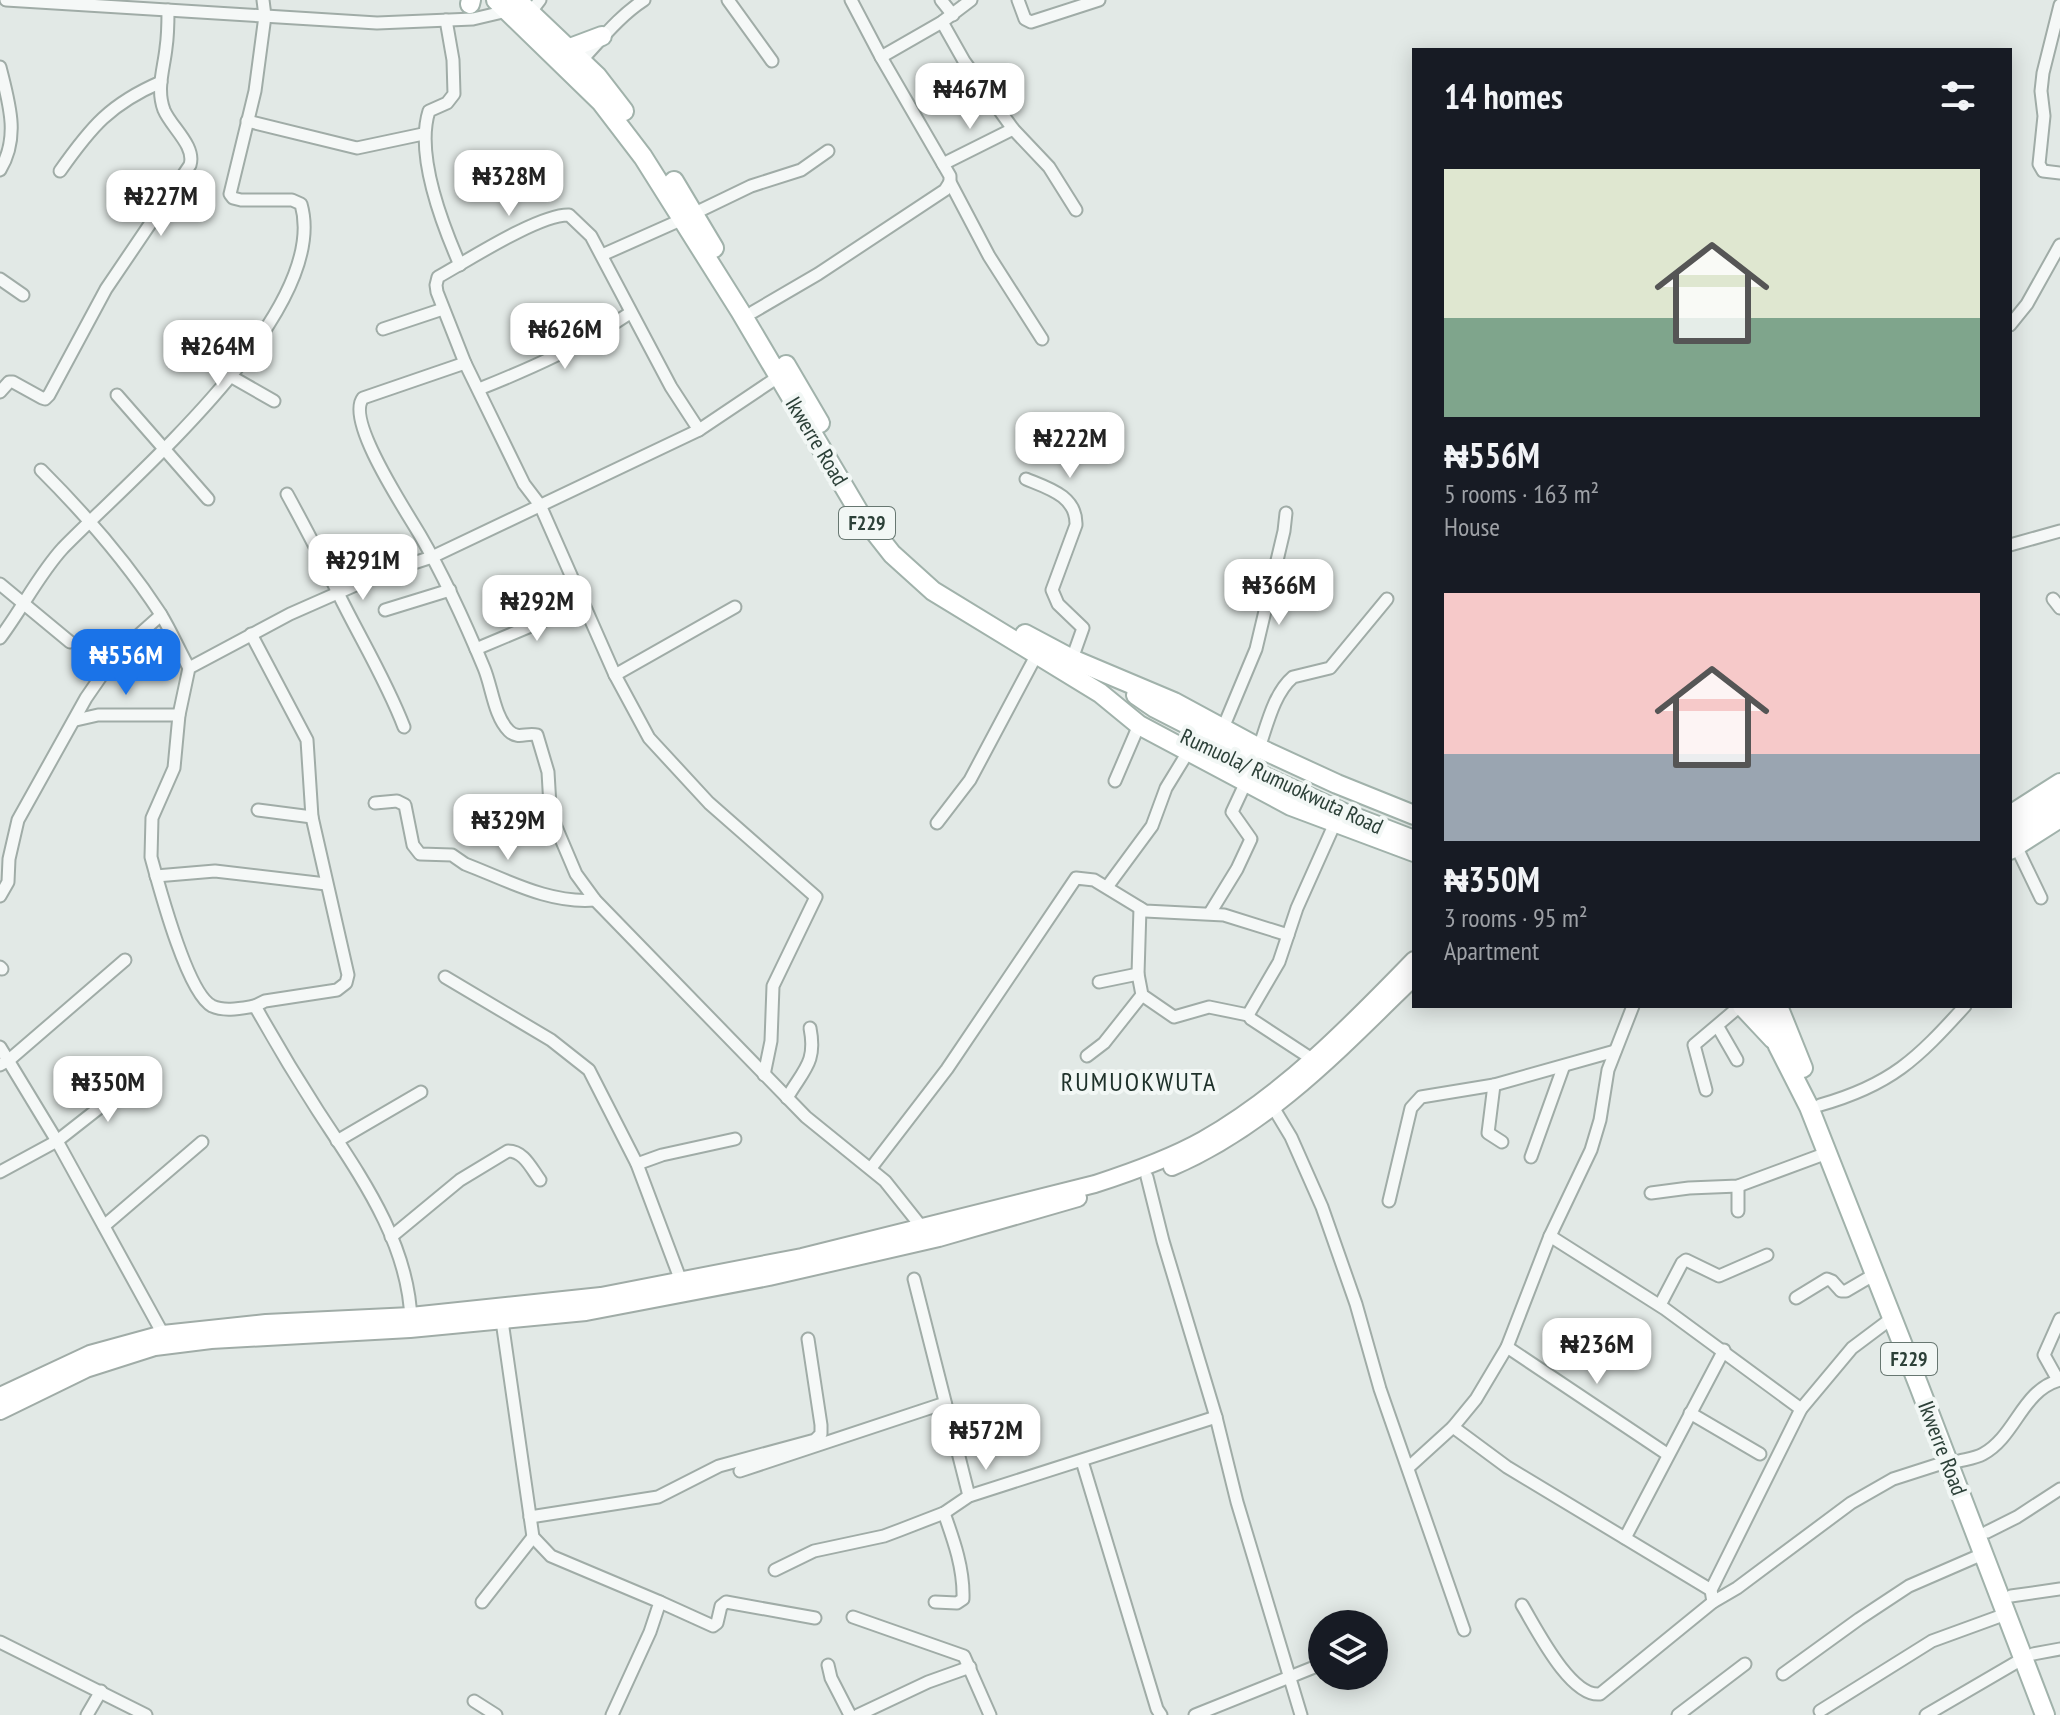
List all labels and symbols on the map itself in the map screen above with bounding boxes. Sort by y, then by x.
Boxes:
pin: ₦467M [914,63,1026,131]
pin: ₦328M [453,150,565,218]
pin: ₦227M [105,170,217,238]
pin: ₦626M [509,303,621,371]
pin: ₦264M [162,320,274,388]
street label: Ikwerre Road [780,391,854,491]
pin: ₦222M [1014,412,1126,480]
road number: F229 [839,507,895,539]
pin: ₦291M [307,534,419,602]
pin: ₦366M [1223,559,1335,627]
pin: ₦292M [481,575,593,643]
pin: ₦556M [70,629,182,697]
street label: Rumuola/ Rumuokwuta Road [1176,722,1388,840]
pin: ₦329M [452,794,564,862]
pin: ₦350M [52,1056,164,1124]
district label: RUMUOKWUTA [1061,1065,1217,1098]
pin: ₦236M [1541,1318,1653,1386]
road number: F229 [1881,1343,1937,1375]
street label: Ikwerre Road [1912,1397,1974,1499]
pin: ₦572M [930,1404,1042,1472]

